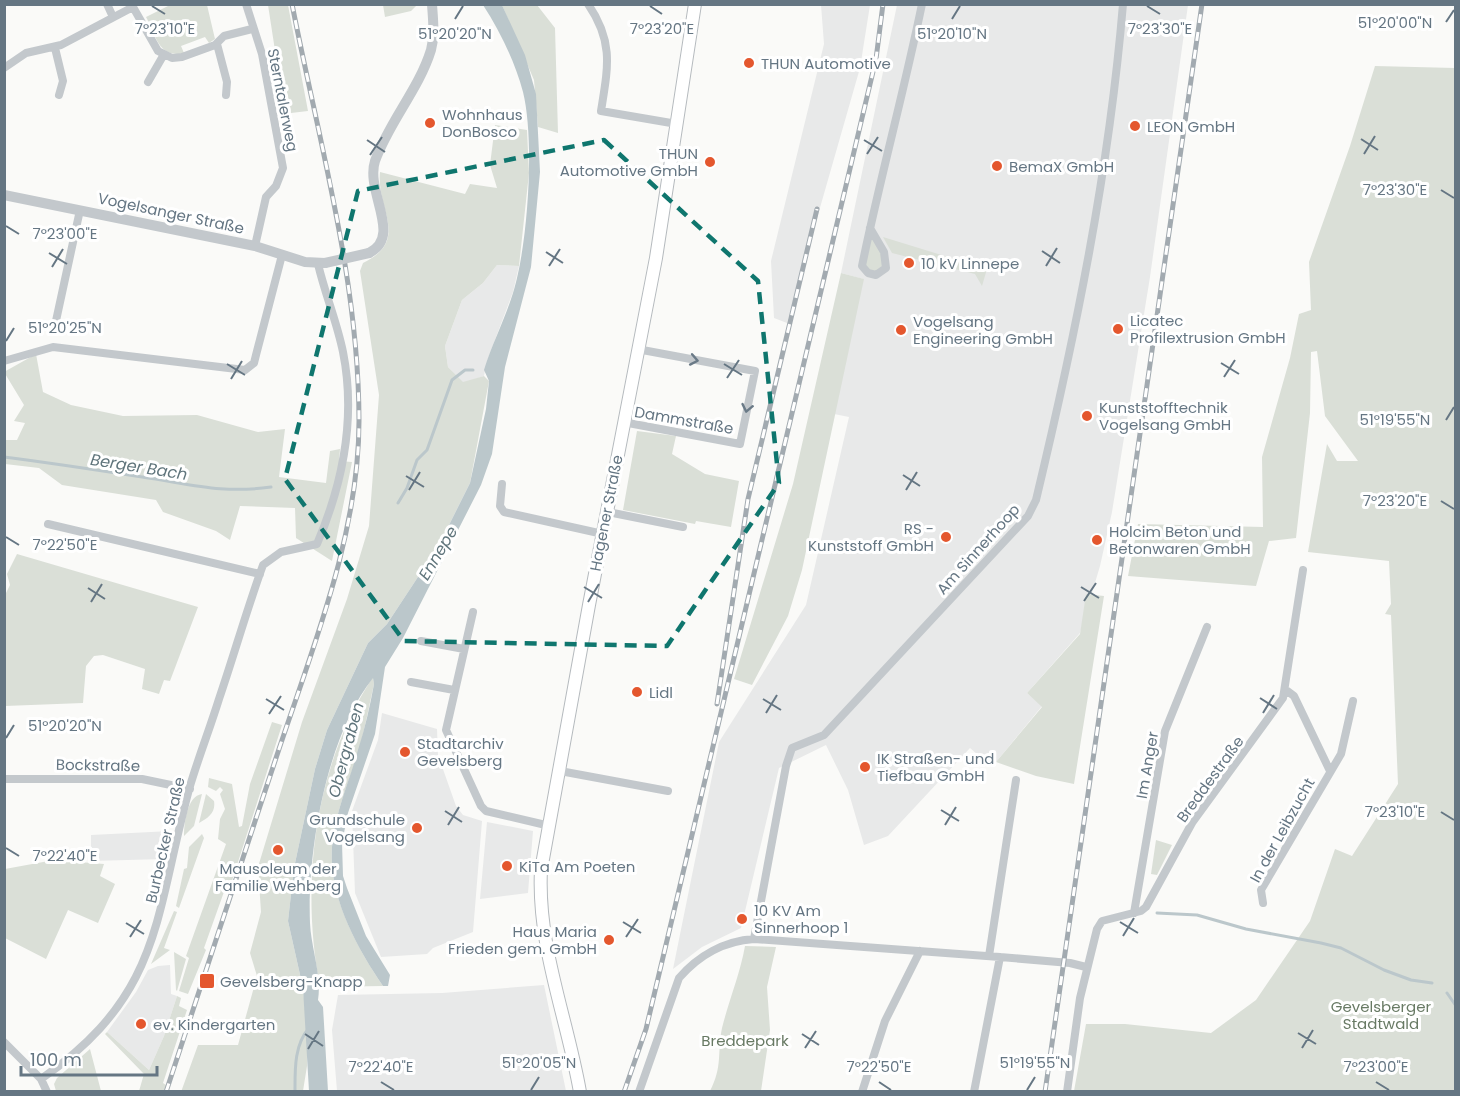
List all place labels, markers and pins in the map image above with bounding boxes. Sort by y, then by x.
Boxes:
place label: THUN Automotive [761,53,891,74]
marker: THUN Automotive [742,56,756,70]
place label: Wohnhaus DonBosco [442,104,523,142]
marker: Wohnhaus DonBosco [423,116,437,130]
place label: LEON GmbH [1147,116,1235,137]
marker: LEON GmbH [1128,119,1142,133]
place label: THUN Automotive GmbH [560,143,698,181]
marker: THUN Automotive GmbH [703,155,717,169]
place label: BemaX GmbH [1009,156,1114,177]
marker: BemaX GmbH [990,159,1004,173]
place label: 10 kV Linnepe [921,253,1019,274]
marker: 10 kV Linnepe [902,256,916,270]
place label: Licatec Profilextrusion GmbH [1130,310,1286,348]
place label: Vogelsang Engineering GmbH [913,311,1053,349]
marker: Licatec Profilextrusion GmbH [1111,322,1125,336]
marker: Vogelsang Engineering GmbH [894,323,908,337]
place label: Kunststofftechnik Vogelsang GmbH [1099,397,1231,435]
marker: Kunststofftechnik Vogelsang GmbH [1080,409,1094,423]
place label: RS - Kunststoff GmbH [808,518,934,556]
place label: Holcim Beton und Betonwaren GmbH [1109,521,1251,559]
marker: RS - Kunststoff GmbH [939,530,953,544]
marker: Holcim Beton und Betonwaren GmbH [1090,533,1104,547]
place label: Lidl [649,682,673,703]
marker: Lidl [630,685,644,699]
place label: Stadtarchiv Gevelsberg [417,733,504,771]
marker: Stadtarchiv Gevelsberg [398,745,412,759]
place label: IK Straßen- und Tiefbau GmbH [877,748,994,786]
marker: IK Straßen- und Tiefbau GmbH [858,760,872,774]
place label: Grundschule Vogelsang [309,809,405,847]
marker: Grundschule Vogelsang [410,821,424,835]
marker: Mausoleum der Familie Wehberg [271,843,285,857]
place label: KiTa Am Poeten [519,856,635,877]
place label: Mausoleum der Familie Wehberg [215,858,341,896]
marker: KiTa Am Poeten [500,859,514,873]
place label: 10 KV Am Sinnerhoop 1 [754,900,848,938]
marker: 10 KV Am Sinnerhoop 1 [735,912,749,926]
place label: Haus Maria Frieden gem. GmbH [448,921,597,959]
marker: Haus Maria Frieden gem. GmbH [602,933,616,947]
place label: Gevelsberg-Knapp [220,971,363,992]
marker: Gevelsberg-Knapp [198,972,216,990]
place label: ev. Kindergarten [153,1014,275,1035]
marker: ev. Kindergarten [134,1017,148,1031]

